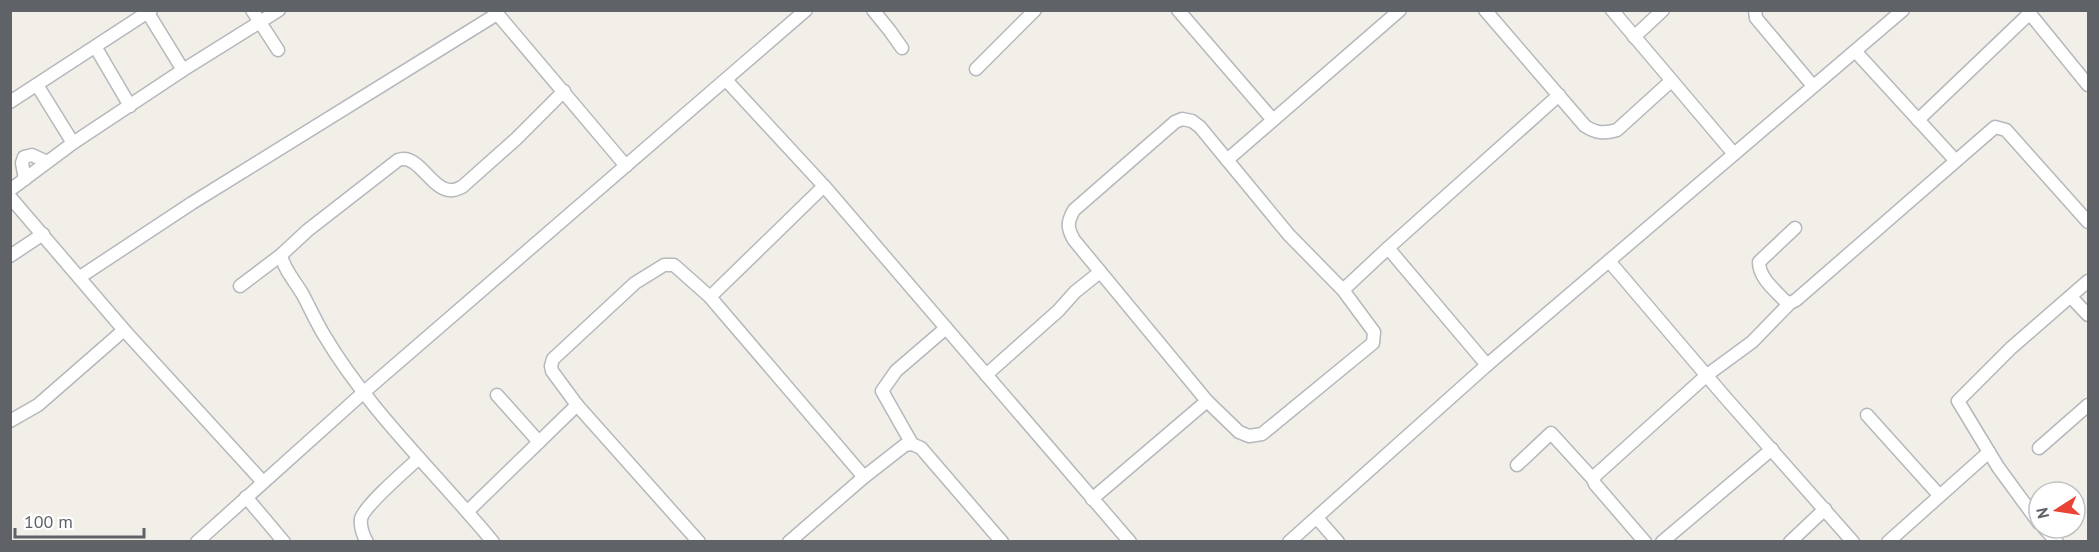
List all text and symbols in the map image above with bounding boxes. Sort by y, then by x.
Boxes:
north arrow [2027,480,2087,540]
scale bar [15,501,144,539]
text: N [2031,506,2053,520]
text: 100 m [24,510,73,533]

